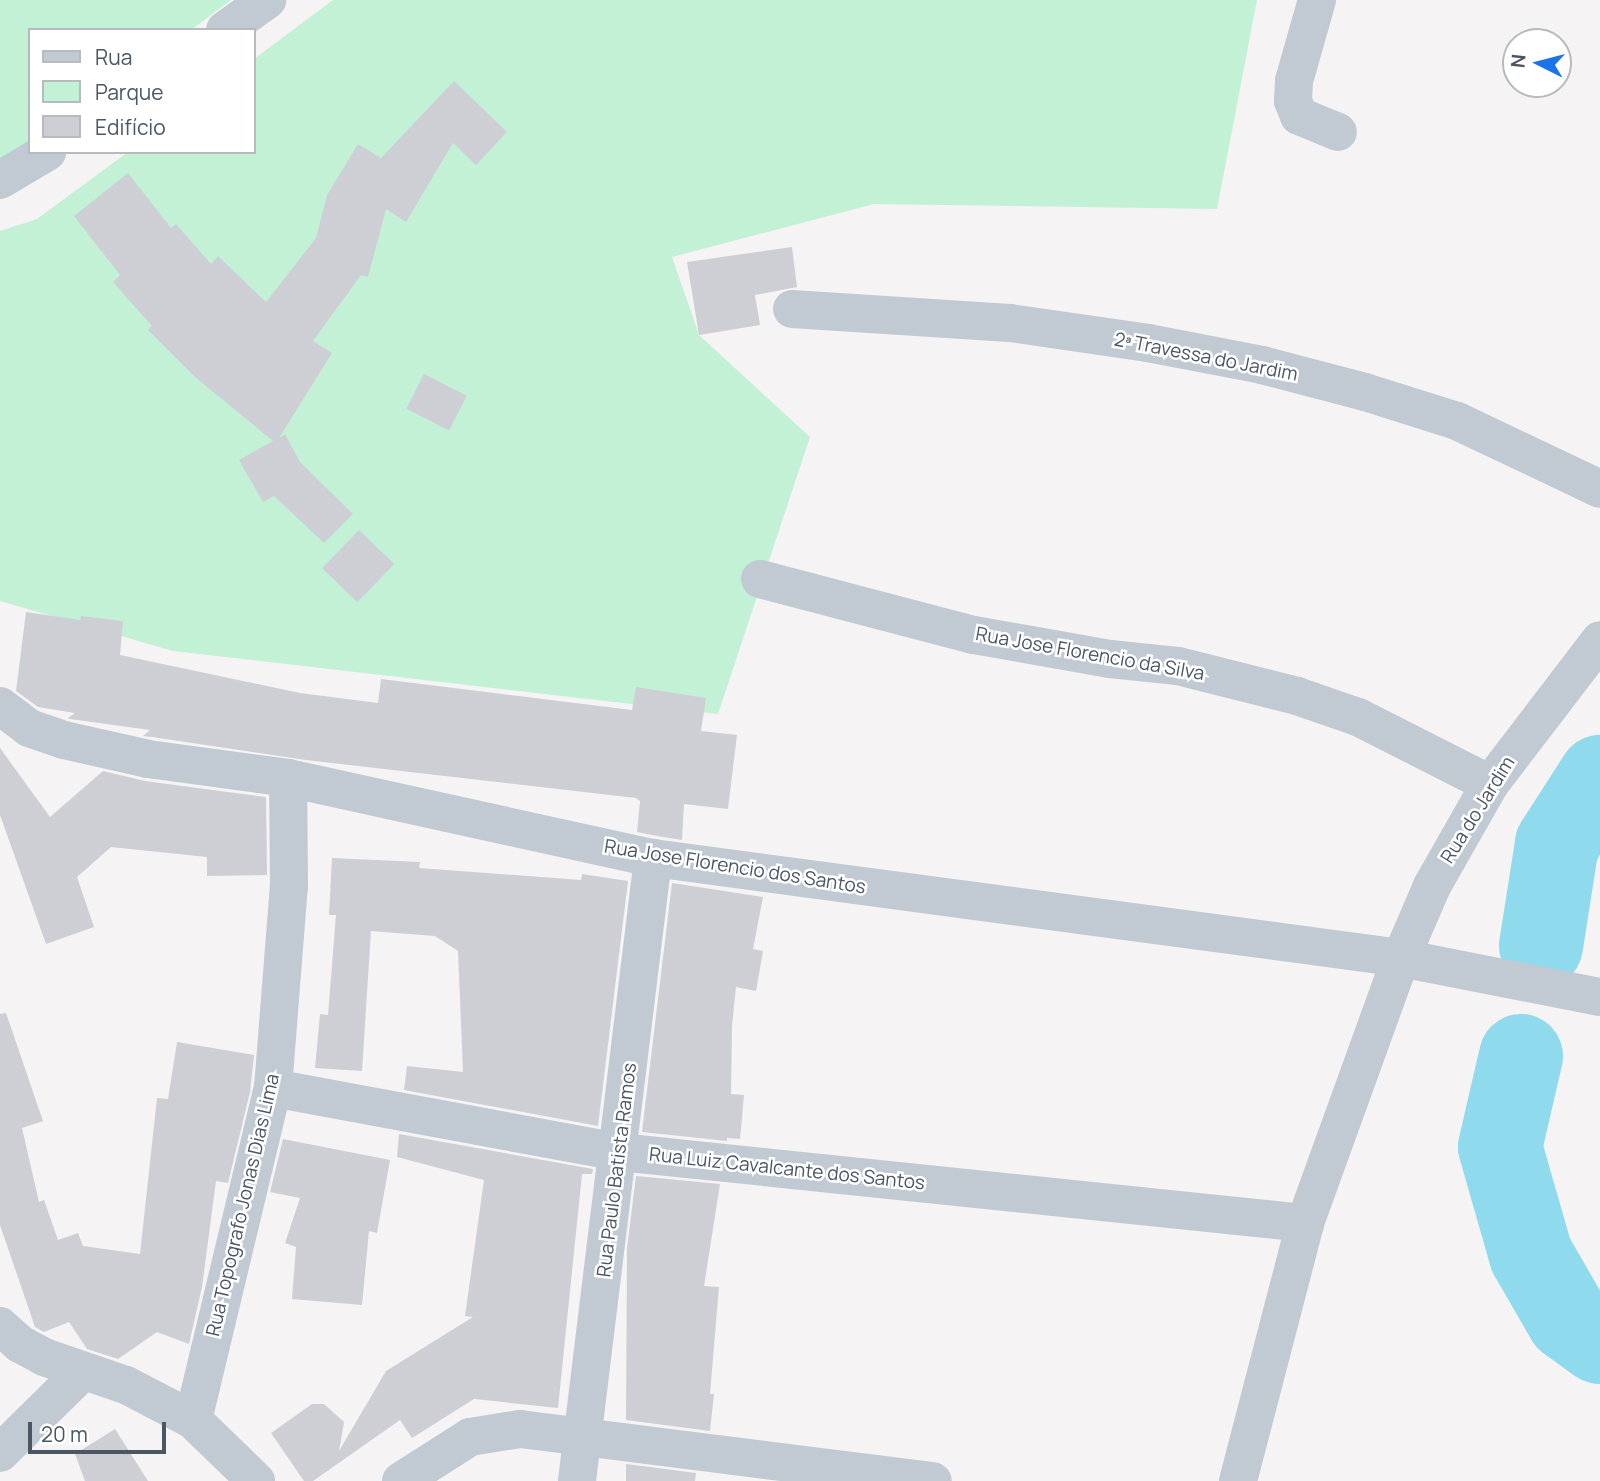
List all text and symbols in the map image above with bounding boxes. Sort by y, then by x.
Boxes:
legend [28,28,256,154]
north arrow [1502,28,1572,98]
text: Rua [95,43,132,71]
text: N [1504,53,1532,69]
text: Parque [95,78,164,106]
text: Edifício [95,113,166,141]
street label: 2ª Travessa do Jardim [1112,328,1300,386]
street label: Rua Jose Florencio da Silva [974,623,1206,685]
street label: Rua do Jardim [1436,752,1520,868]
street label: Rua Jose Florencio dos Santos [603,835,867,899]
street label: Rua Paulo Batista Ramos [593,1061,641,1279]
street label: Rua Topografo Jonas Dias Lima [202,1071,284,1339]
street label: Rua Luiz Cavalcante dos Santos [648,1143,926,1195]
scale bar [32,1408,170,1452]
text: 20 m [41,1420,88,1448]

